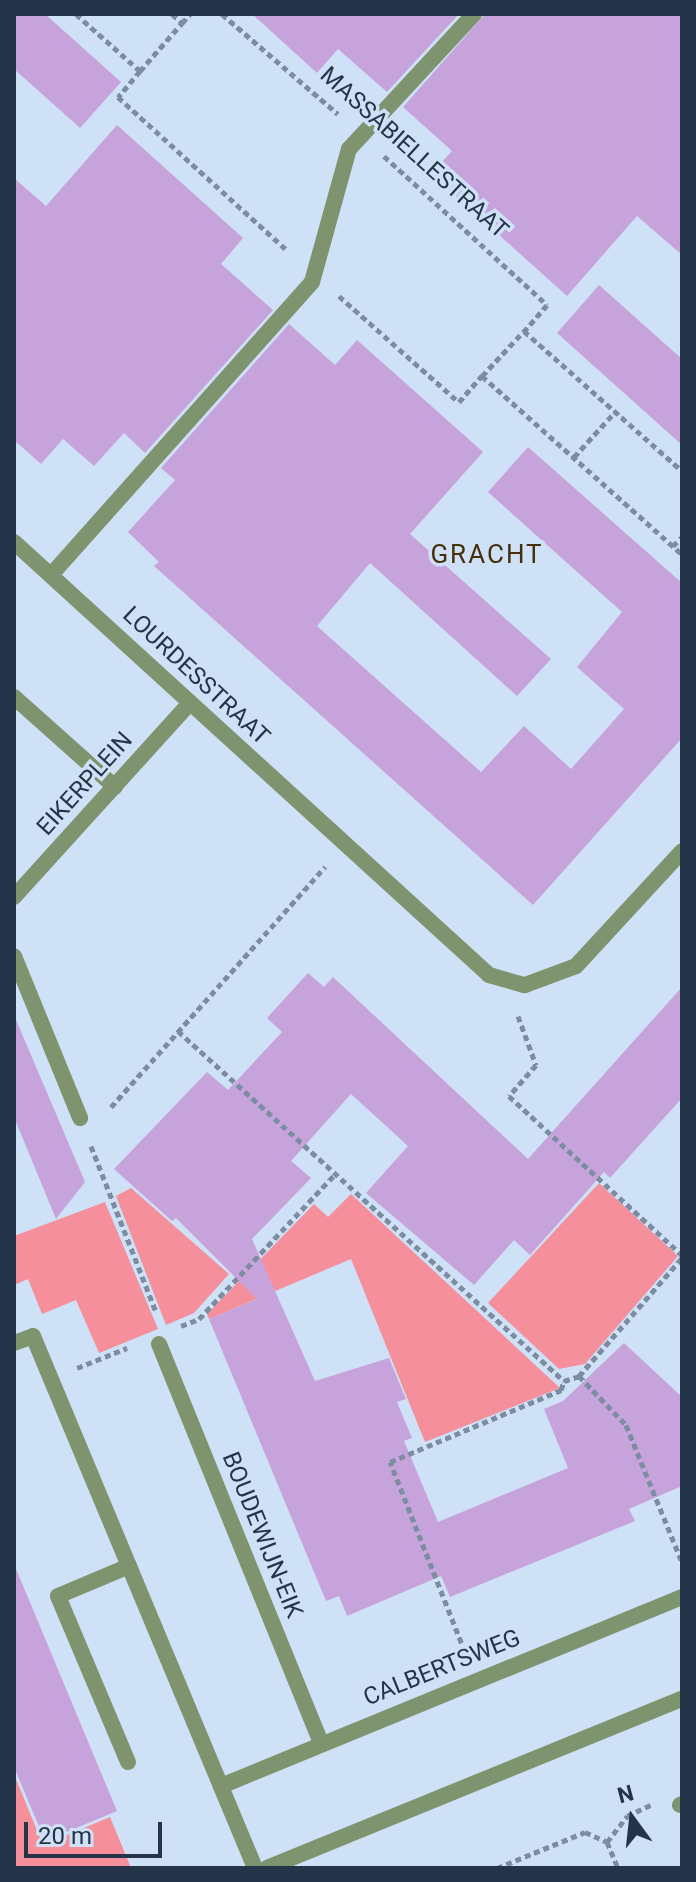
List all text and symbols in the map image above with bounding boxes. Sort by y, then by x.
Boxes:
street label: MASSABIELLESTRAAT [314,61,514,245]
district label: GRACHT [430,539,544,571]
street label: LOURDESSTRAAT [117,601,275,751]
street label: EIKERPLEIN [31,726,139,842]
street label: BOUDEWIJN-EIK [216,1448,308,1622]
street label: CALBERTSWEG [360,1623,524,1713]
north arrow [592,1778,672,1858]
text: N [615,1780,636,1808]
scale bar [28,1806,166,1856]
text: 20 m [38,1822,92,1850]

